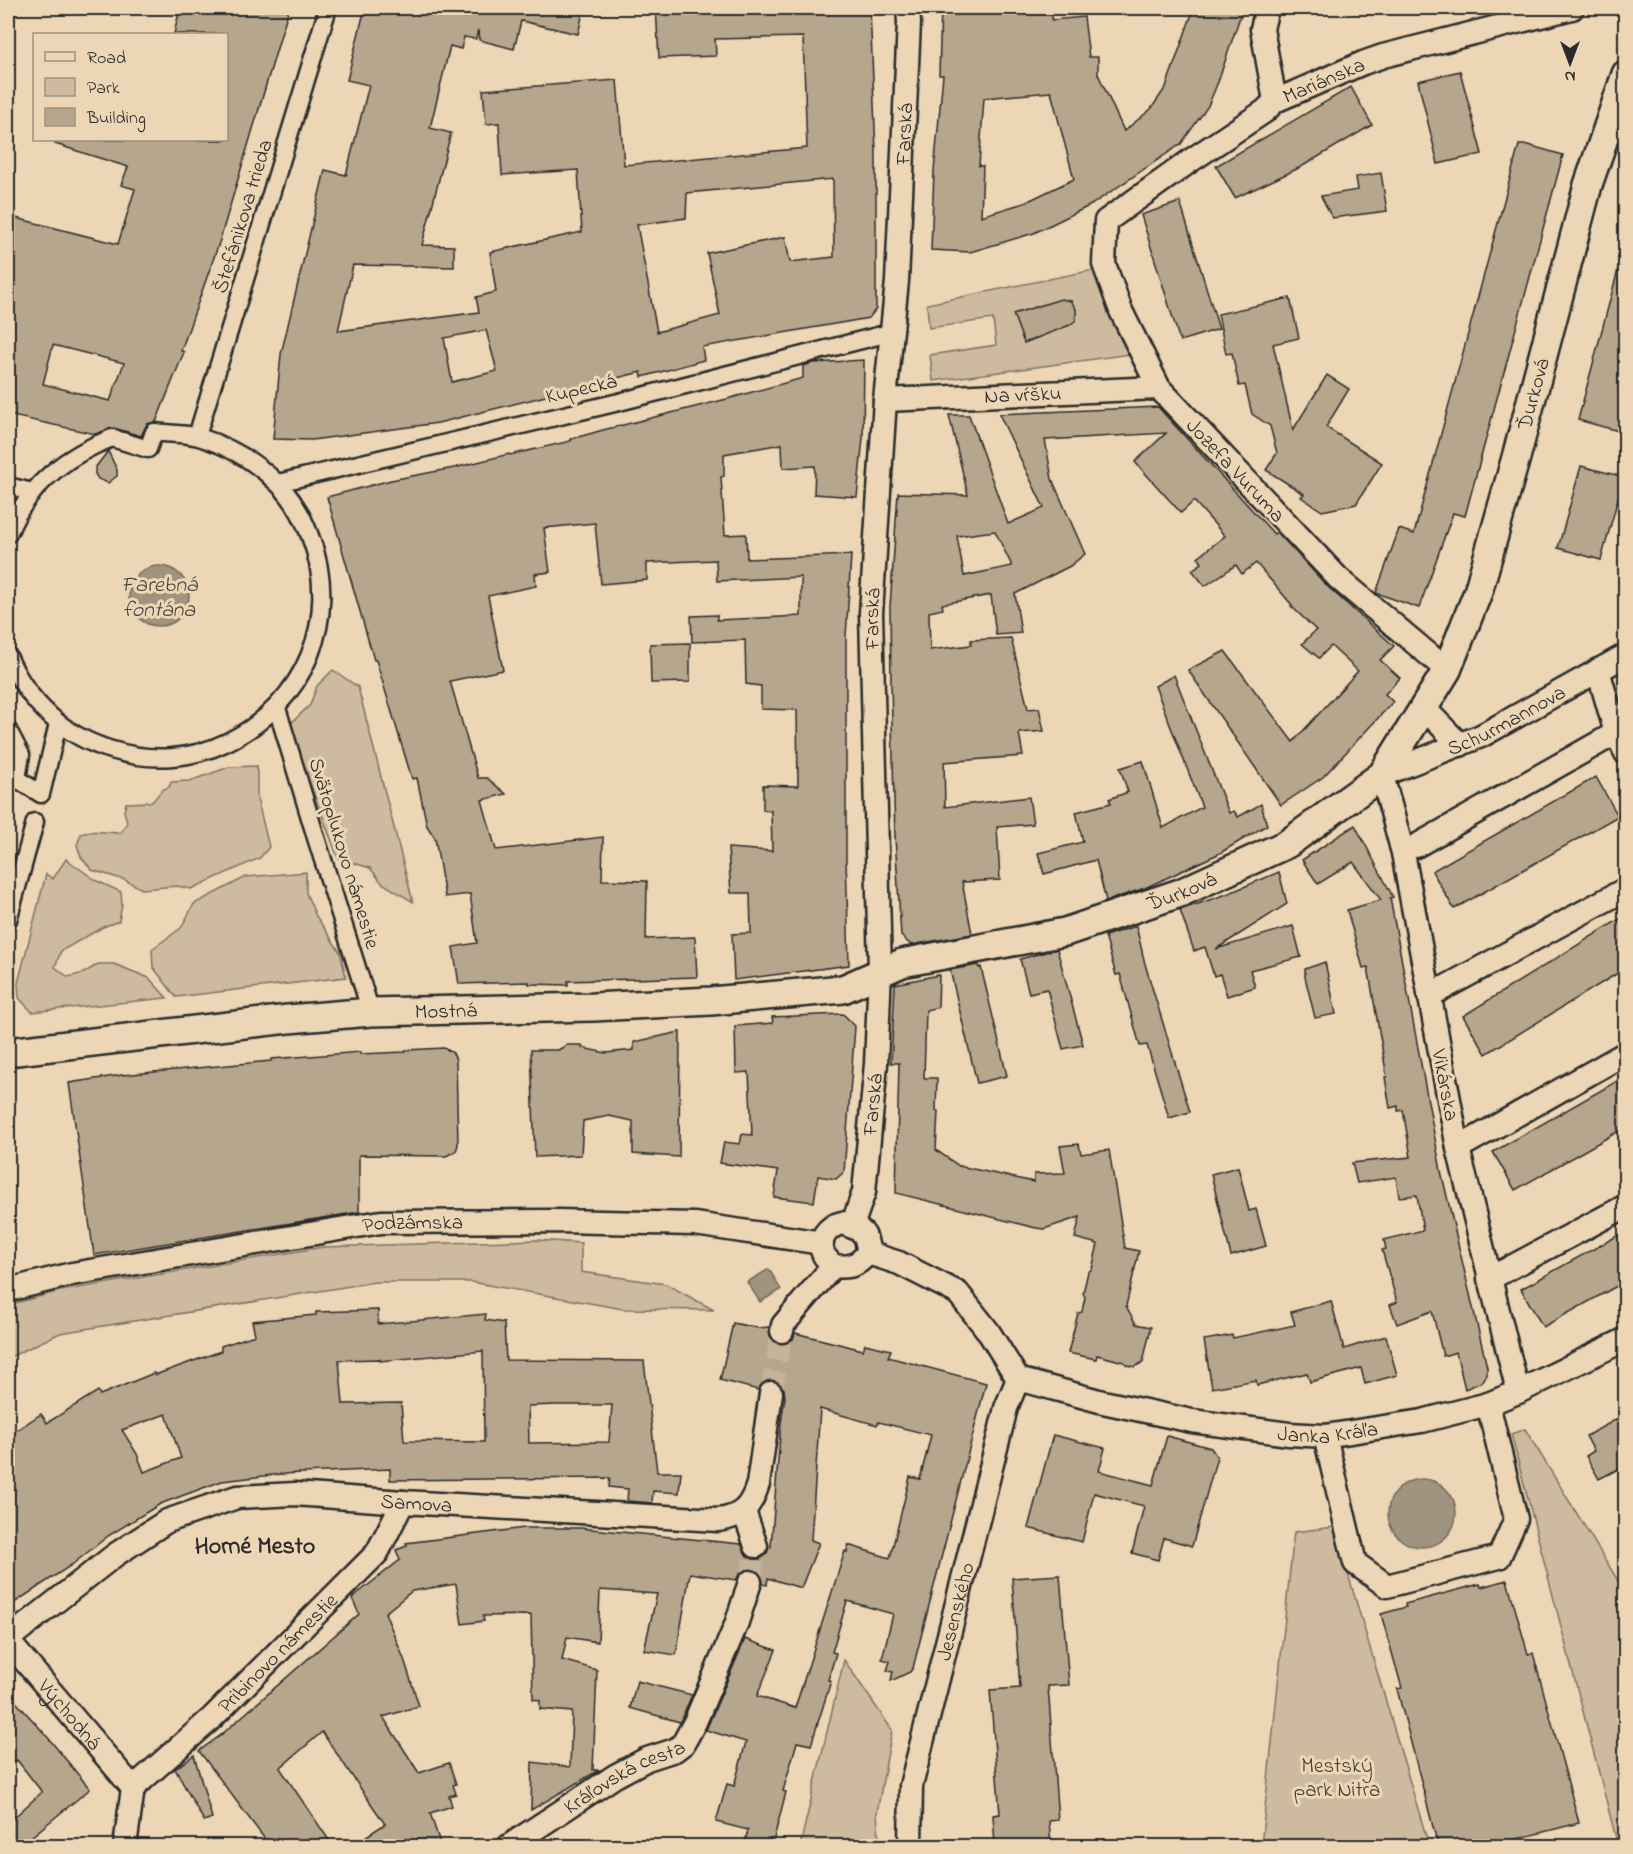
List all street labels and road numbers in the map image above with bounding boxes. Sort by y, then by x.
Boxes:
street label: Mariánska [1279,51,1370,113]
street label: Farská [889,102,922,167]
street label: Štefánikova trieda [206,136,282,297]
street label: Ďurková [1511,355,1559,434]
street label: Kupecká [543,367,620,413]
street label: Na vŕšku [984,379,1062,413]
street label: Jozefa Vuruma [1178,412,1291,530]
street label: Farská [858,587,890,651]
street label: Schurmannova [1443,679,1572,765]
street label: Svätoplukovo námestie [300,754,387,953]
street label: Ďurková [1142,865,1222,920]
street label: Mostná [414,997,478,1028]
street label: Vikárska [1422,1046,1466,1124]
street label: Farská [856,1072,892,1138]
street label: Podzámska [360,1209,463,1242]
street label: Janka Kráľa [1276,1415,1380,1453]
street label: Samova [380,1487,453,1522]
street label: Jesenského [930,1560,984,1664]
street label: Pribinovo námestie [212,1587,346,1721]
street label: Východná [29,1672,108,1758]
street label: Kráľovská cesta [558,1734,693,1823]

